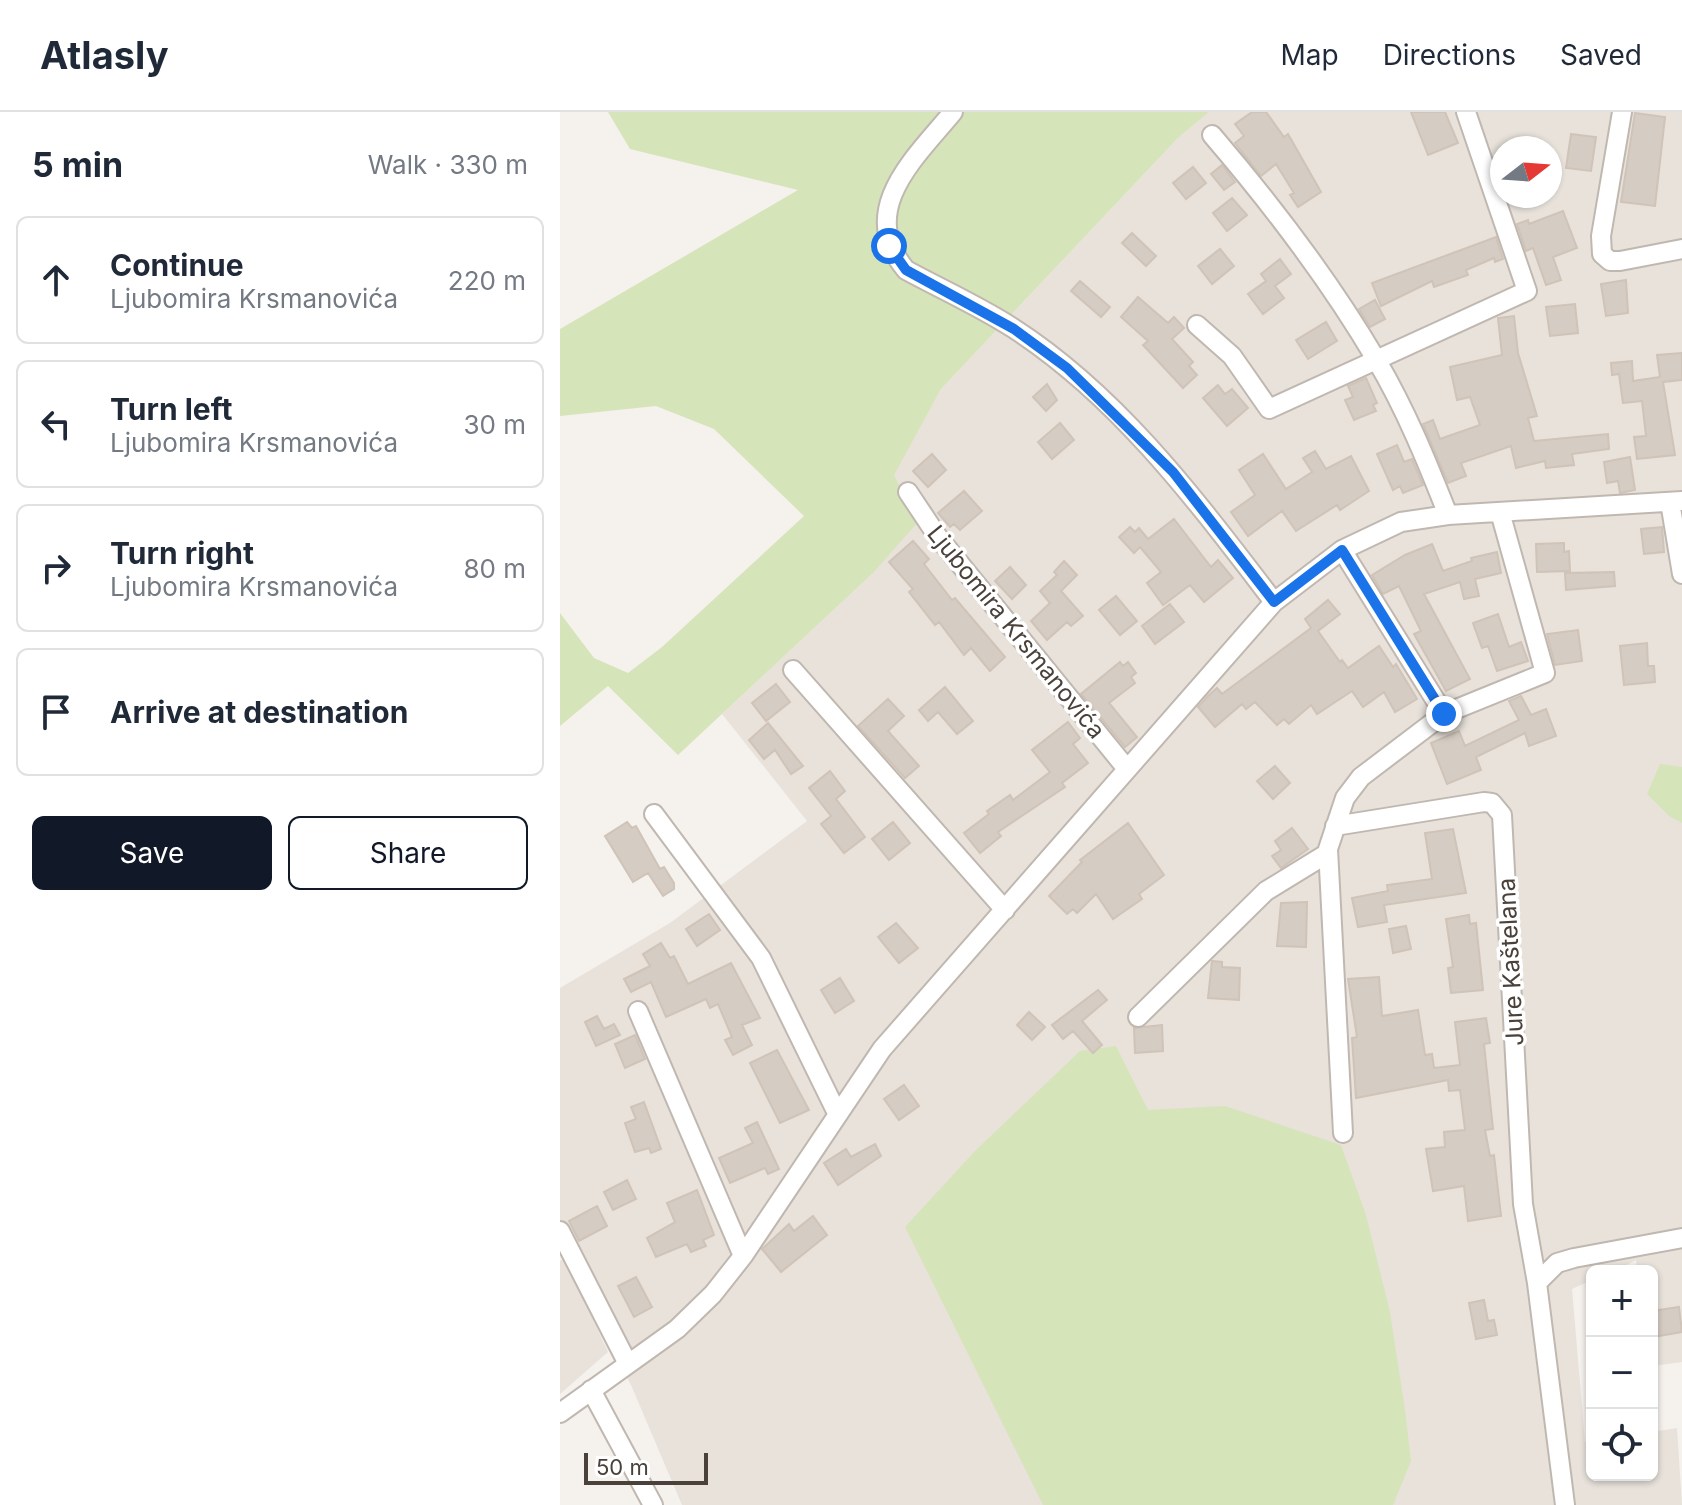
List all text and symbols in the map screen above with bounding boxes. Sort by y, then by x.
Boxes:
text: Atlasly [40,32,169,78]
text: Map [1280,38,1339,72]
text: Directions [1383,38,1516,72]
text: Saved [1560,38,1642,72]
north arrow [1490,136,1562,208]
text: 5 min [32,144,123,185]
text: Walk · 330 m [368,149,528,180]
route start [871,228,907,264]
text: Continue [110,247,244,283]
icon: ahead [34,258,78,302]
text: 220 m [448,265,526,296]
text: Ljubomira Krsmanovića [110,283,398,314]
text: Turn left [110,391,232,427]
icon: left [34,402,78,446]
text: 30 m [463,409,526,440]
text: Ljubomira Krsmanovića [110,427,398,458]
street label: Ljubomira Krsmanovića [921,519,1111,744]
text: Turn right [110,535,254,571]
icon: right [34,546,78,590]
text: 80 m [463,553,526,584]
text: Ljubomira Krsmanovića [110,571,398,602]
icon: arrive [34,690,78,734]
text: Arrive at destination [110,694,408,730]
route end [1426,696,1462,732]
button: Save [32,816,272,890]
button: Share [288,816,528,890]
street label: Jure Kaštelana [1492,877,1529,1047]
map controls [1586,1265,1658,1481]
button: + [1586,1265,1658,1337]
button: − [1586,1337,1658,1409]
button: locate [1586,1409,1658,1481]
scale bar [584,1449,708,1485]
text: 50 m [596,1454,649,1480]

